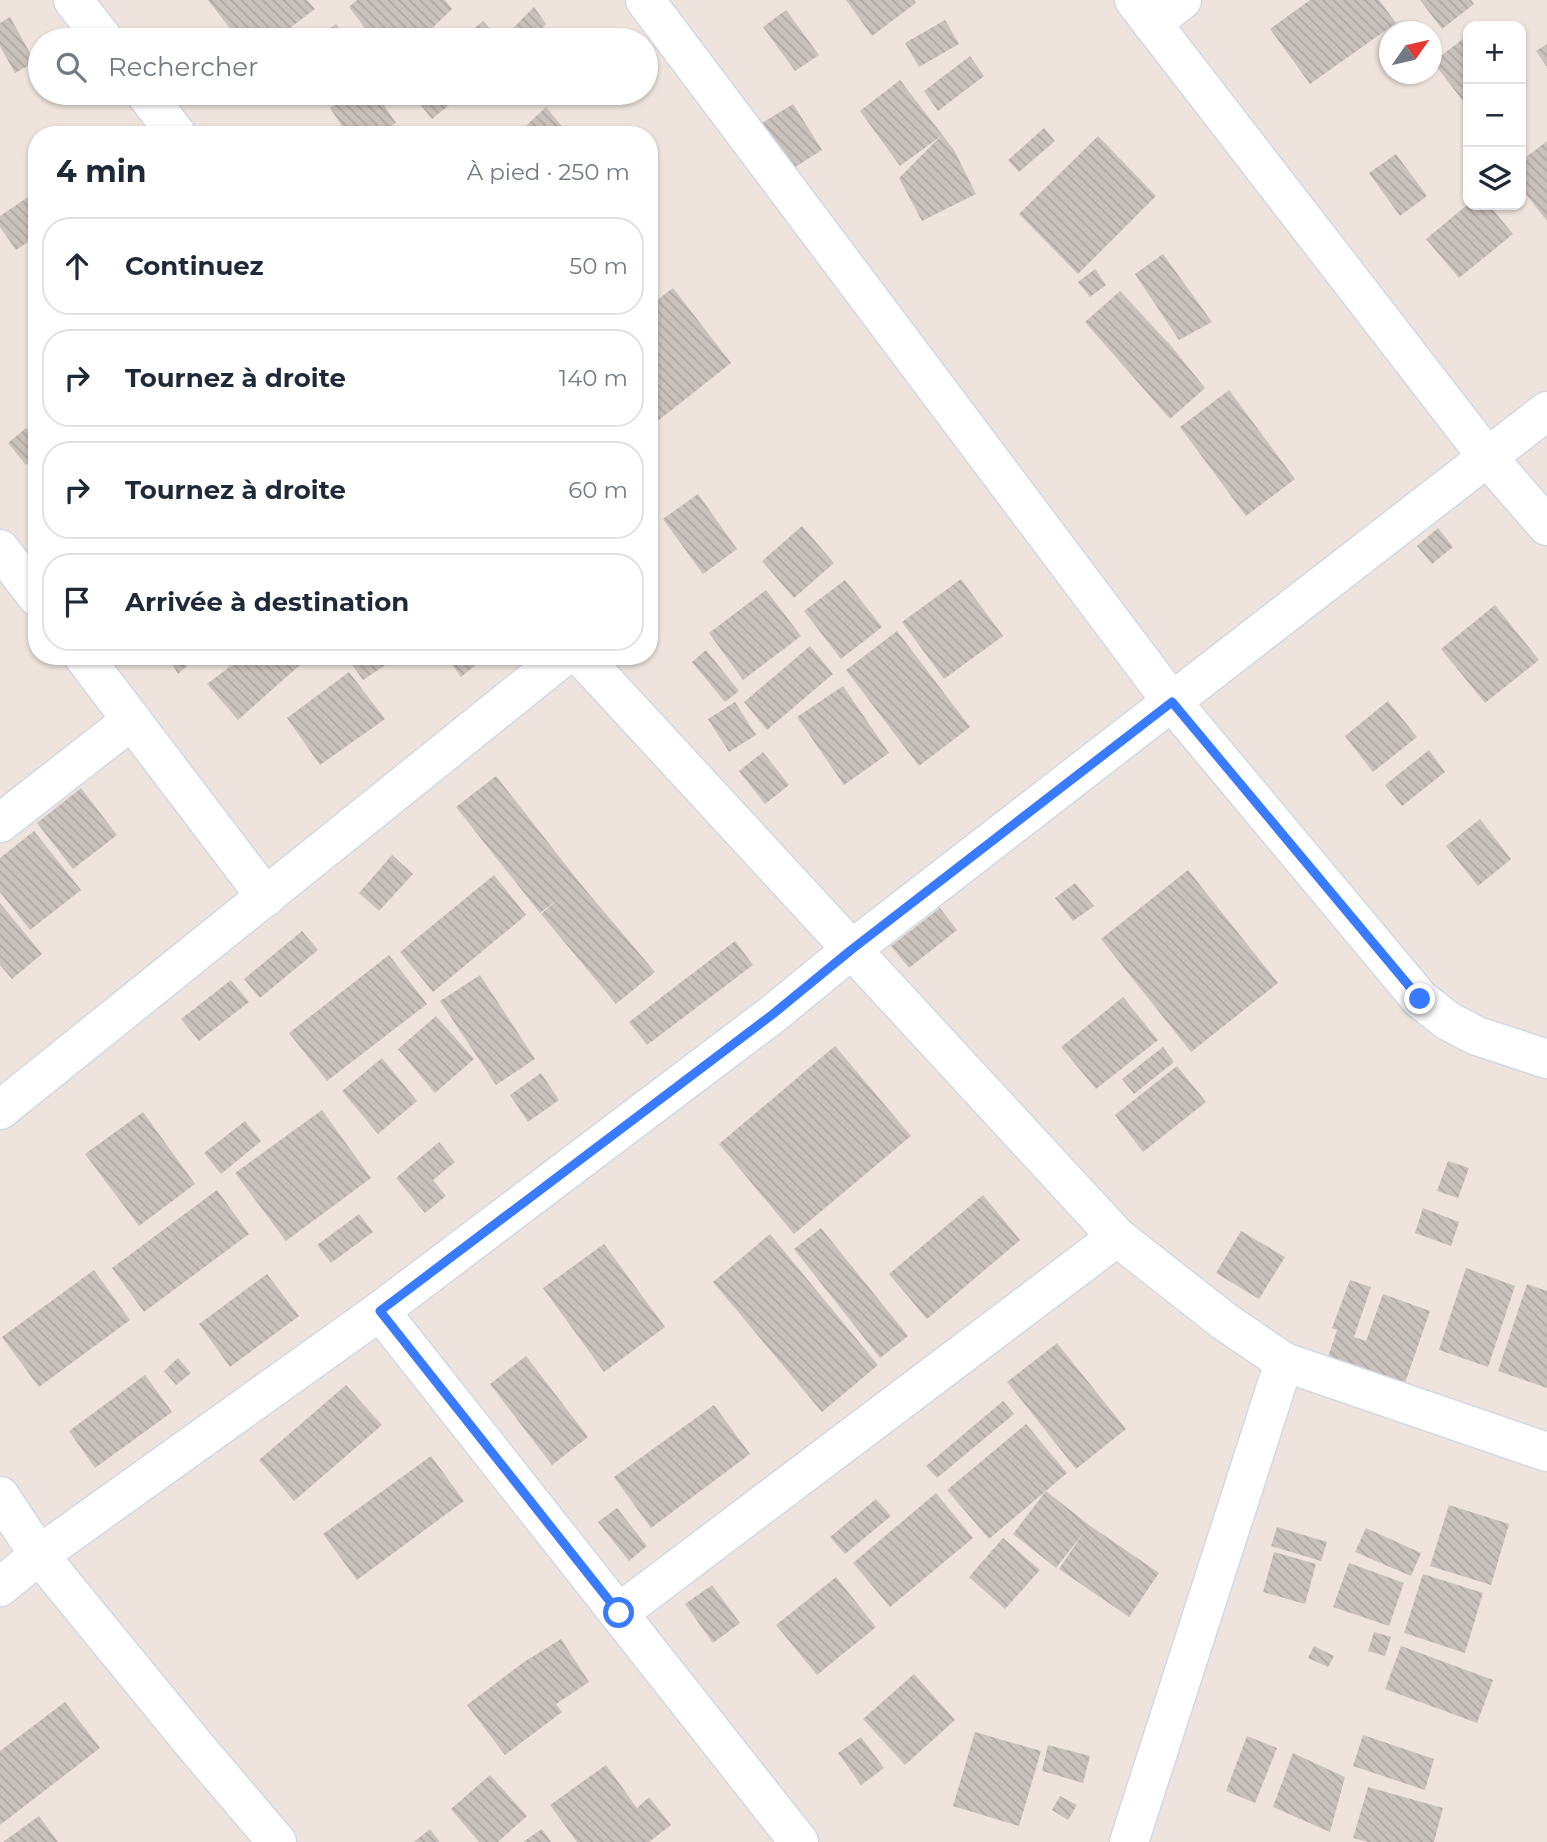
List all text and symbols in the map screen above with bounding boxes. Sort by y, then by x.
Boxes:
north arrow [1379,21,1442,84]
map controls [1463,21,1526,210]
button: + [1463,21,1526,84]
search box [28,28,658,105]
icon: search [52,48,90,86]
text: Rechercher [108,51,258,83]
button: − [1463,84,1526,147]
button: layers [1463,147,1526,210]
text: 4 min [56,153,146,190]
text: À pied · 250 m [467,158,630,186]
icon: ahead [58,247,96,285]
text: Continuez [125,250,264,282]
text: 50 m [569,252,628,280]
icon: right [58,359,96,397]
text: Tournez à droite [125,362,346,394]
text: 140 m [559,364,628,392]
icon: right [58,471,96,509]
text: Tournez à droite [125,474,346,506]
text: 60 m [568,476,628,504]
icon: arrive [58,583,96,621]
text: Arrivée à destination [125,586,409,618]
route end [1404,983,1435,1014]
route start [603,1597,634,1628]

